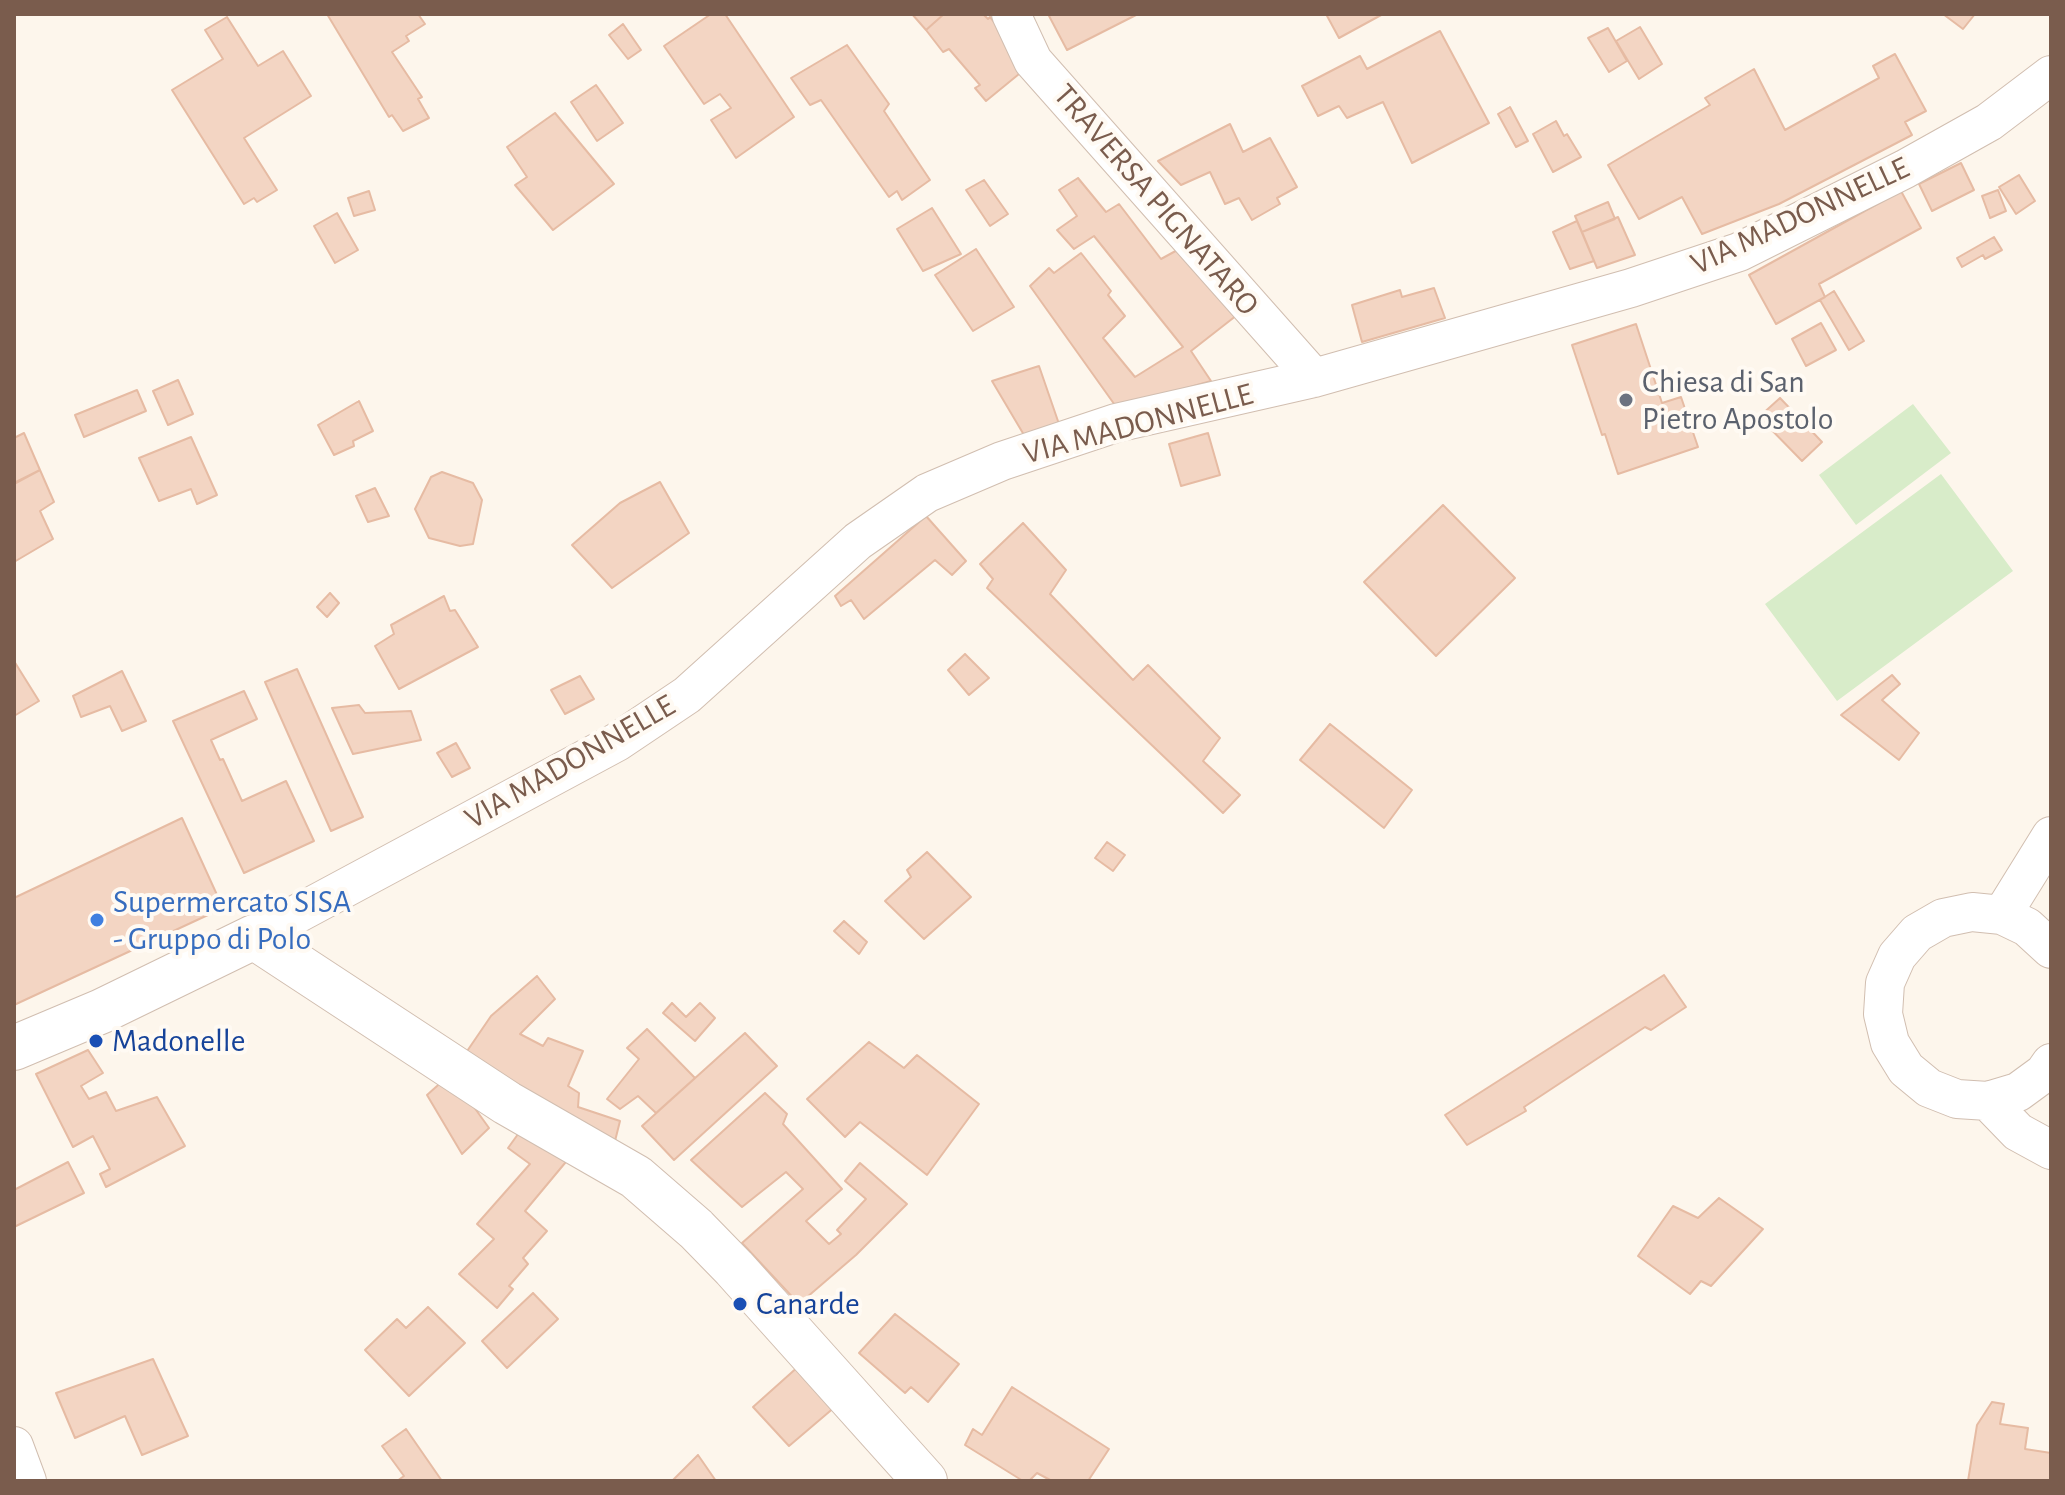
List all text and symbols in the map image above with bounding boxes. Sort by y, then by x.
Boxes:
street label: TRAVERSA PIGNATARO [1045,76,1267,324]
street label: VIA MADONNELLE [1685,149,1915,283]
place label: Chiesa di San Pietro Apostolo [1642,363,1833,438]
street label: VIA MADONNELLE [1019,375,1257,473]
marker: Chiesa di San Pietro Apostolo [1617,391,1635,409]
street label: VIA MADONNELLE [458,686,682,838]
place label: Supermercato SISA - Gruppo di Polo [113,883,351,958]
marker: Supermercato SISA - Gruppo di Polo [88,911,106,929]
place label: Madonelle [112,1022,245,1060]
marker: Madonelle [87,1032,105,1050]
place label: Canarde [756,1285,860,1323]
marker: Canarde [731,1295,749,1313]

